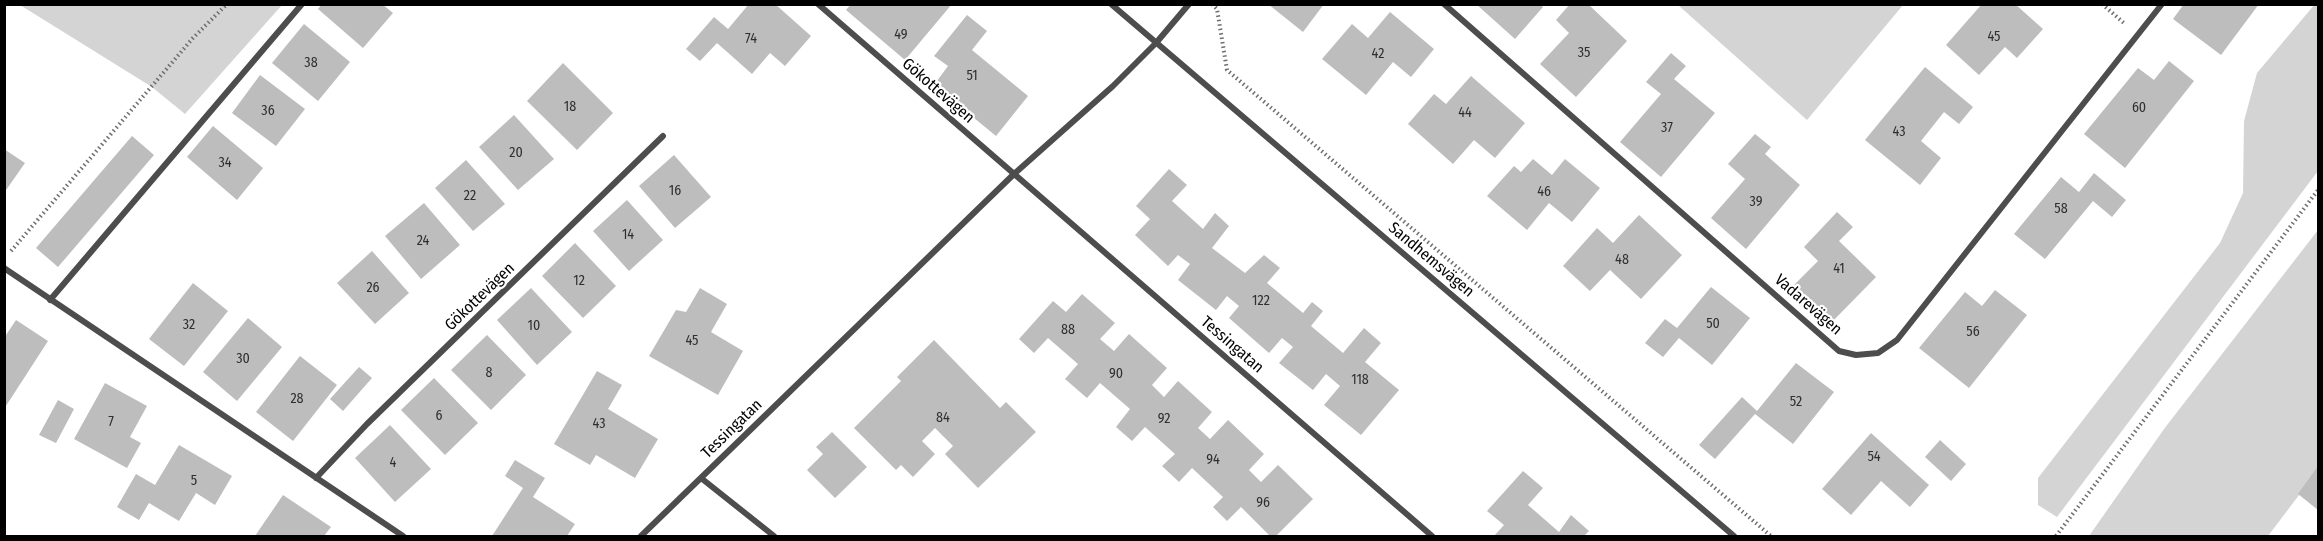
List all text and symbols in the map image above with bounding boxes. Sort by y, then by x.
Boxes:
house number: 49 [894,27,908,43]
house number: 45 [1987,29,2001,45]
house number: 74 [745,31,757,47]
house number: 35 [1578,45,1590,61]
house number: 42 [1372,46,1384,62]
street label: Gökottevägen [898,54,978,128]
house number: 38 [304,55,318,71]
house number: 51 [966,68,978,84]
house number: 18 [564,99,576,115]
house number: 60 [2132,100,2146,116]
house number: 36 [261,103,275,119]
house number: 44 [1458,105,1472,121]
house number: 37 [1661,120,1673,136]
house number: 43 [1893,124,1905,140]
house number: 20 [509,145,523,161]
house number: 34 [218,155,232,171]
house number: 16 [669,183,681,199]
house number: 46 [1537,184,1551,200]
house number: 22 [464,188,476,204]
house number: 39 [1750,194,1762,210]
house number: 58 [2054,201,2068,217]
street label: Sandhemsvägen [1384,219,1478,301]
house number: 14 [622,227,634,243]
house number: 24 [417,233,429,249]
house number: 48 [1615,252,1629,268]
street label: Gökottevägen [441,259,519,335]
house number: 41 [1833,261,1845,277]
street label: Vadarevägen [1770,271,1846,339]
house number: 12 [573,273,585,289]
house number: 26 [366,280,380,296]
house number: 122 [1252,293,1270,309]
street label: Tessingatan [1197,313,1267,377]
house number: 50 [1706,316,1720,332]
house number: 32 [183,317,195,333]
house number: 10 [528,318,540,334]
house number: 88 [1061,322,1075,338]
house number: 56 [1966,324,1980,340]
house number: 45 [685,333,699,349]
house number: 30 [236,351,250,367]
house number: 8 [486,365,492,381]
house number: 90 [1109,366,1123,382]
house number: 118 [1351,372,1369,388]
house number: 28 [290,391,304,407]
house number: 52 [1790,394,1802,410]
street label: Tessingatan [698,395,766,463]
house number: 6 [436,408,442,424]
house number: 84 [936,410,950,426]
house number: 92 [1158,411,1170,427]
house number: 7 [108,414,114,430]
house number: 43 [593,416,605,432]
house number: 54 [1867,449,1881,465]
house number: 94 [1206,452,1220,468]
house number: 4 [390,455,396,471]
house number: 5 [191,473,197,489]
house number: 96 [1256,495,1270,511]

